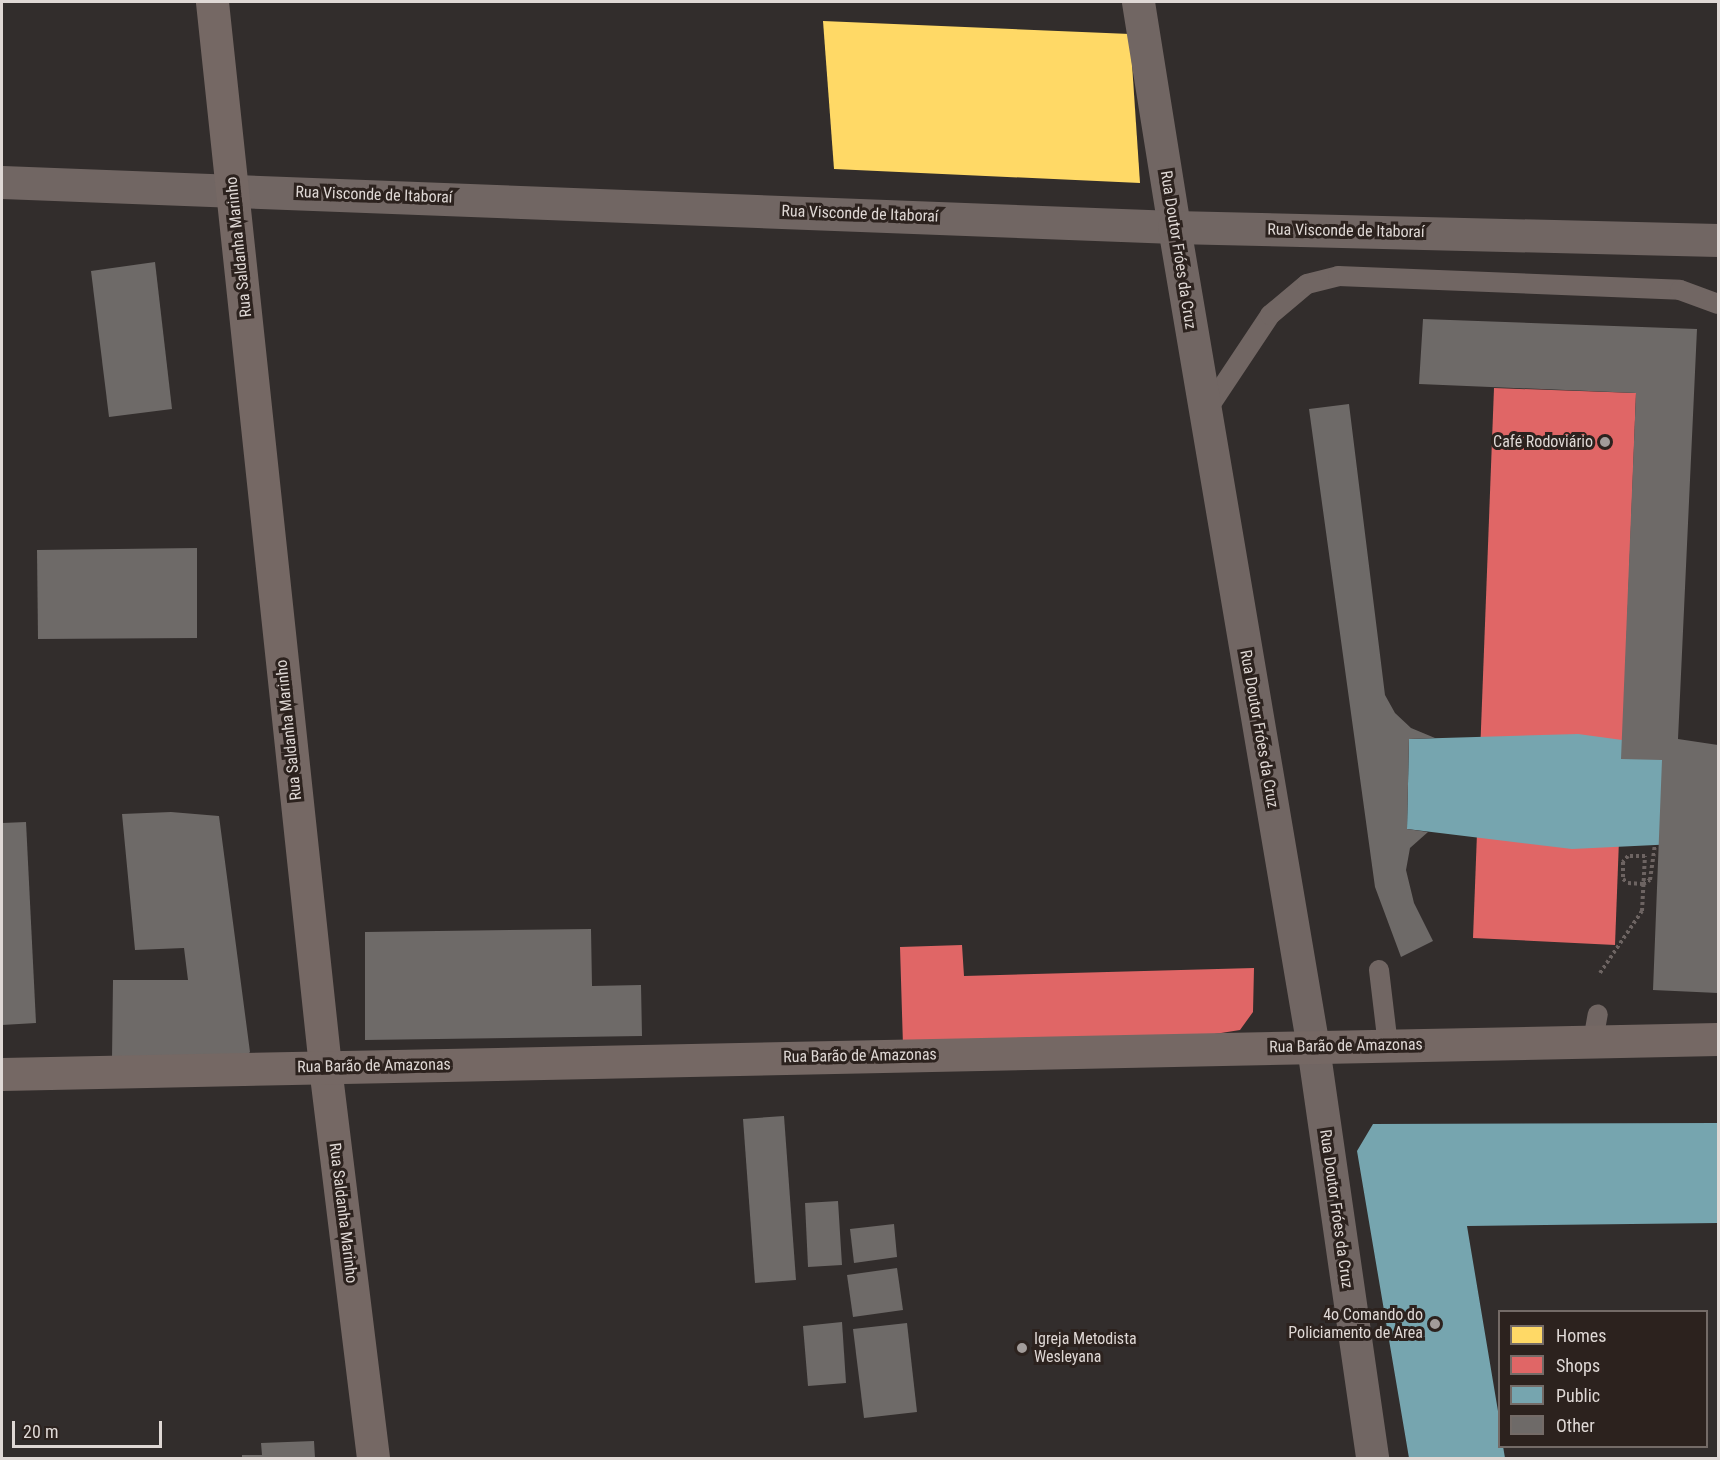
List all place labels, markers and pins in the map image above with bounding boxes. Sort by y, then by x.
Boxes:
place label: Café Rodoviário [1493,432,1593,452]
marker: Café Rodoviário [1598,435,1612,449]
place label: 4o Comando do Policiamento de Area [1288,1305,1423,1343]
marker: 4o Comando do Policiamento de Area [1428,1317,1442,1331]
place label: Igreja Metodista Wesleyana [1034,1329,1137,1367]
marker: Igreja Metodista Wesleyana [1015,1341,1029,1355]

